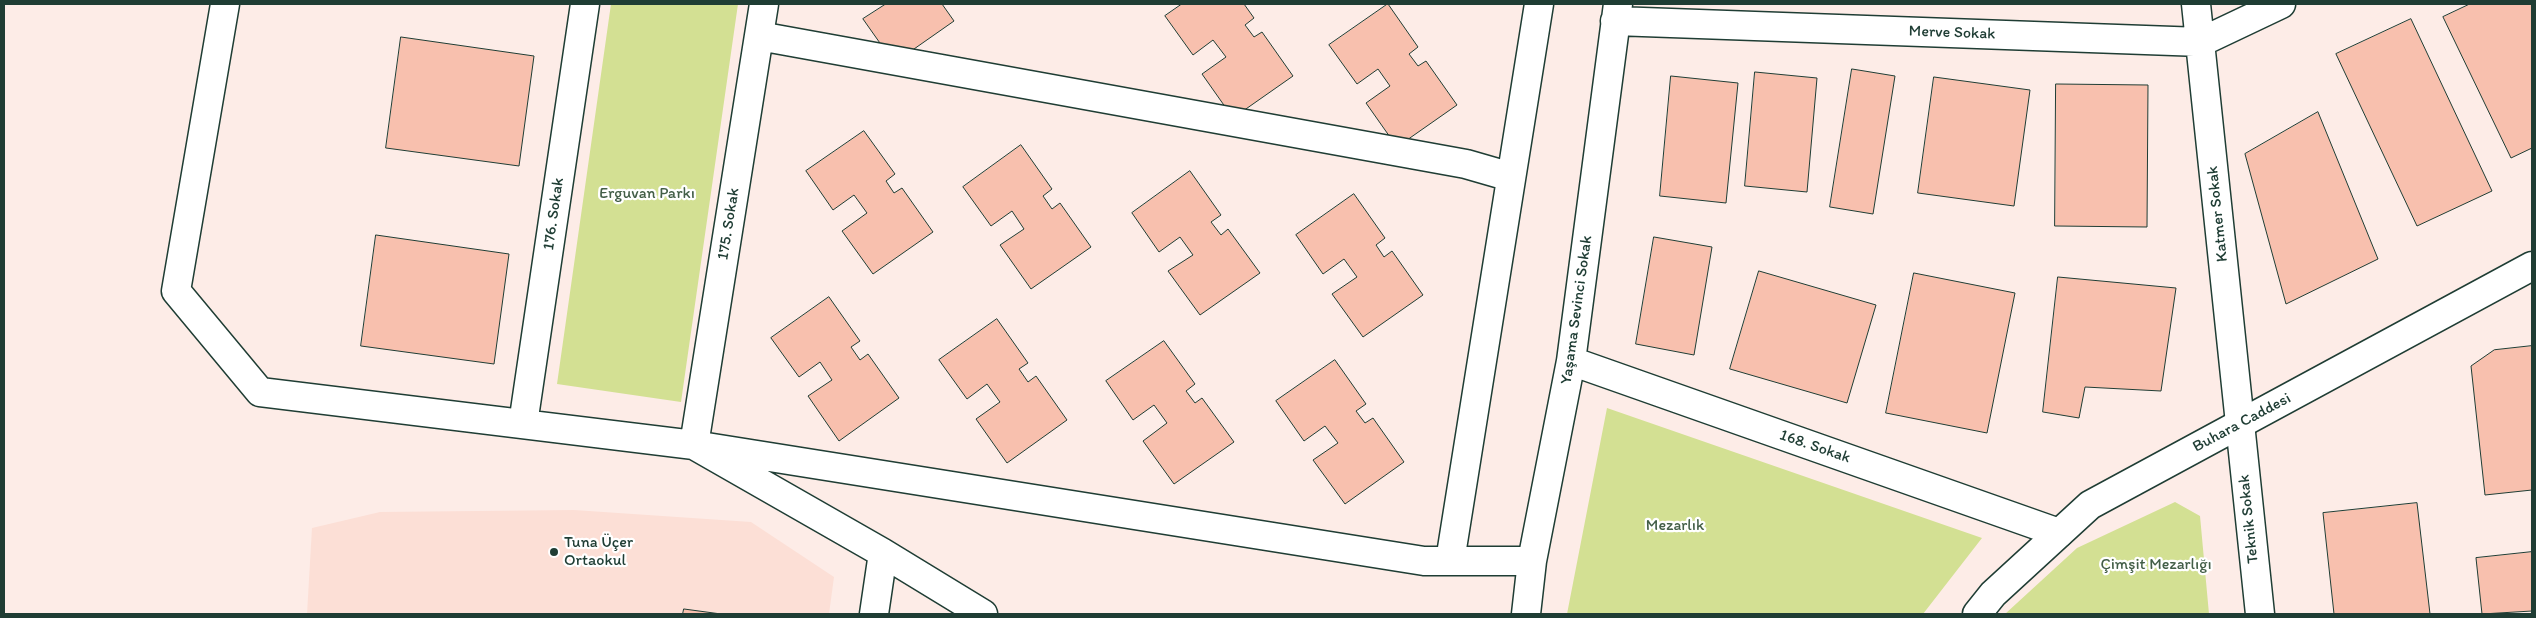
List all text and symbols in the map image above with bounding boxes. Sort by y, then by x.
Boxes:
street label: Merve Sokak [1908,22,1996,44]
street label: Katmer Sokak [2203,165,2233,263]
street label: 176. Sokak [539,177,569,251]
park label: Erguvan Parkı [599,184,695,204]
street label: 175. Sokak [714,187,744,261]
street label: Yaşama Sevinci Sokak [1557,234,1597,386]
street label: Buhara Caddesi [2190,389,2294,457]
street label: 168. Sokak [1777,426,1853,468]
street label: Teknik Sokak [2235,474,2263,564]
park label: Mezarlık [1646,516,1704,536]
place label: Tuna Üçer Ortaokul [564,533,633,571]
marker: Tuna Üçer Ortaokul [548,546,560,558]
park label: Çimşit Mezarlığı [2100,555,2212,575]

